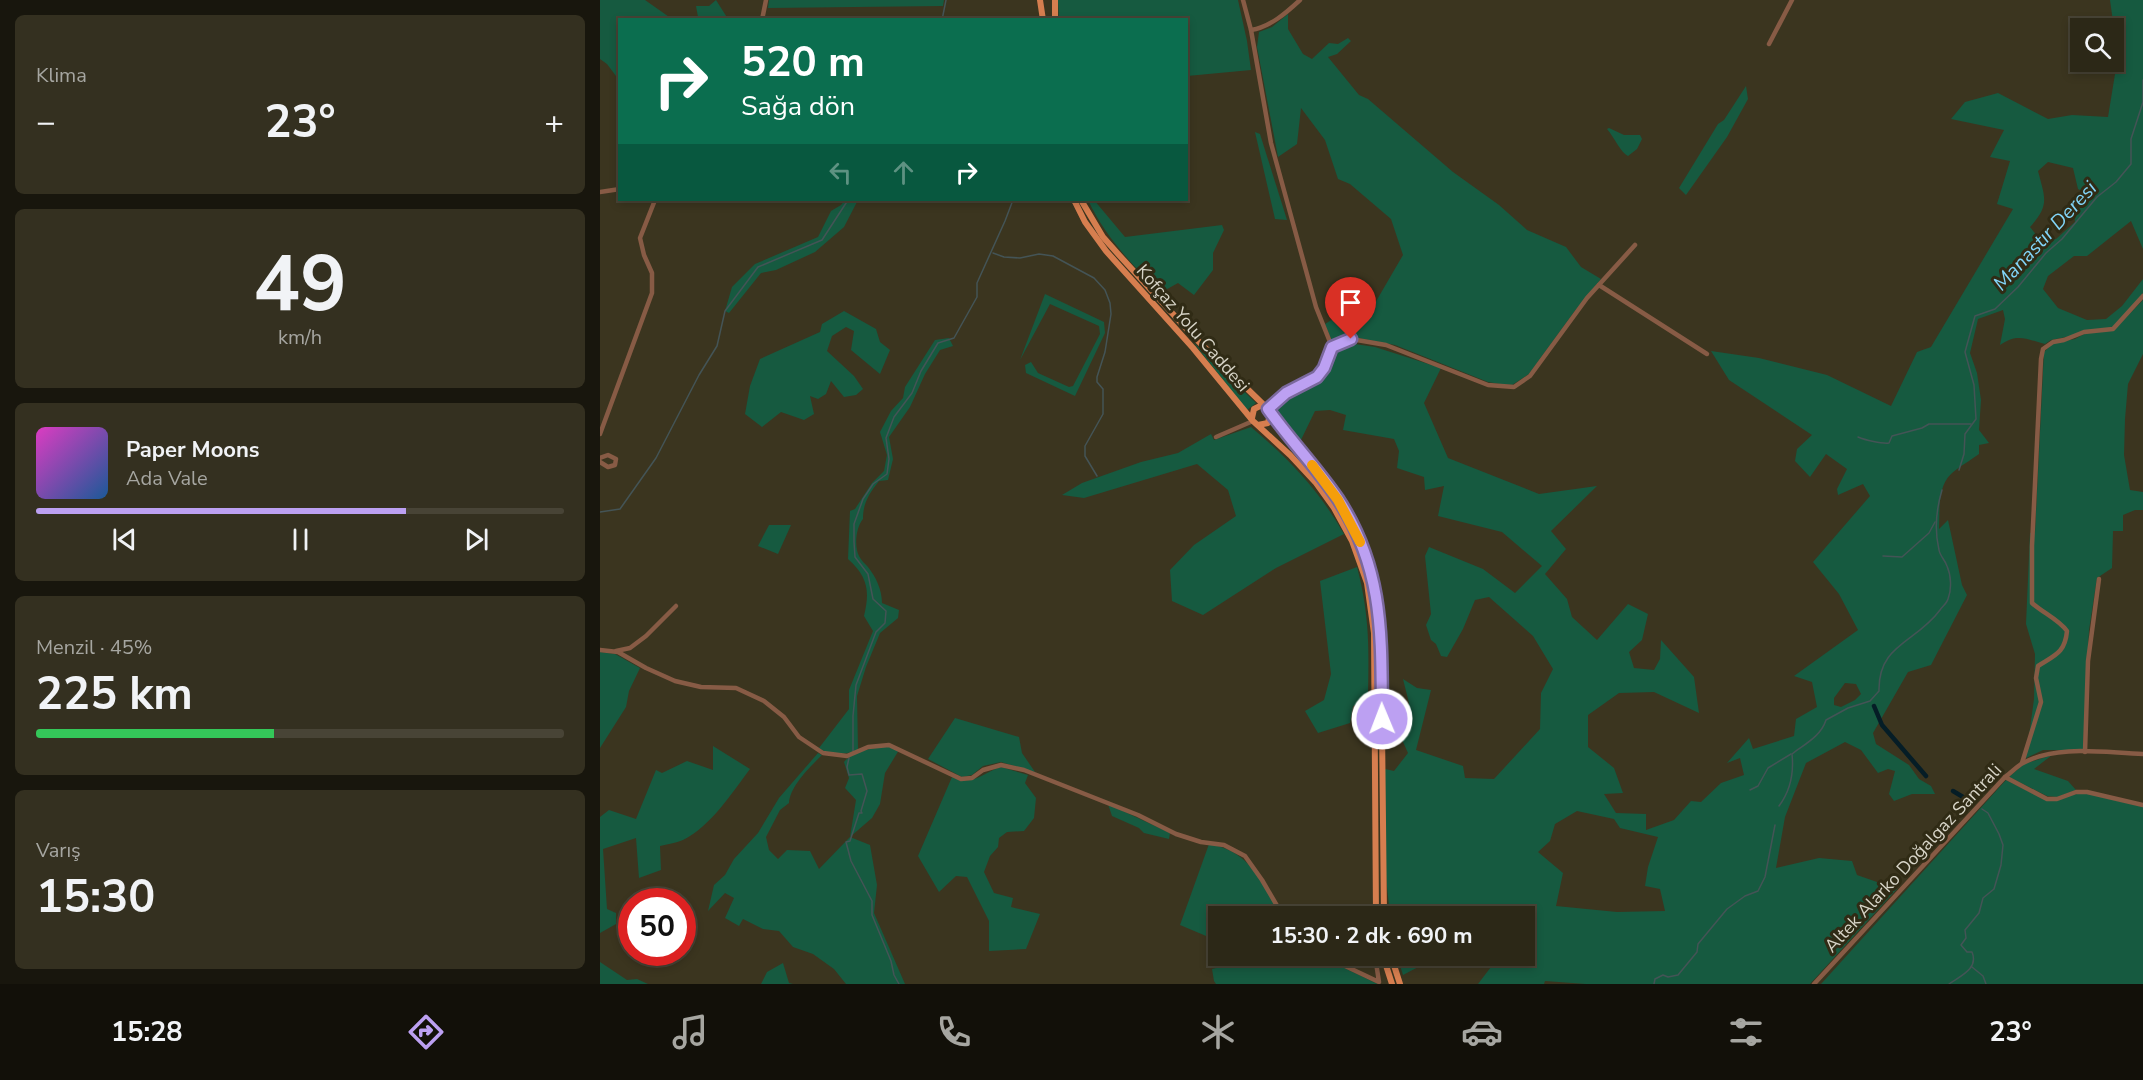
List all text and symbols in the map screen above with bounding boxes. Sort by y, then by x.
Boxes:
map controls [2070,18,2124,72]
button: search [2070,18,2124,72]
text: 520 m [741,34,865,91]
icon: right [642,42,720,120]
text: Klima [36,62,87,89]
text: Sağa dön [741,88,855,125]
text: 23° [264,92,336,153]
text: − [36,100,56,145]
text: + [544,100,564,145]
icon: left [824,156,857,189]
icon: ahead [887,156,920,189]
icon: right [950,156,983,189]
water label: Manastır Deresi [1987,175,2103,297]
text: 49 [253,231,347,338]
street label: Kofçaz Yolu Caddesi [1131,259,1255,397]
pin [1325,277,1376,339]
icon: arrive [1334,286,1367,319]
text: km/h [278,324,322,351]
text: Paper Moons [126,435,260,465]
text: Ada Vale [126,465,208,492]
icon: previous [108,523,141,556]
icon: pause [284,523,317,556]
icon: next [460,523,493,556]
text: Menzil · 45% [36,634,152,661]
text: 225 km [36,664,193,725]
position arrow [1350,687,1414,751]
street label: Altek Alarko Doğalgaz Santrali [1819,758,2007,958]
text: Varış [36,837,81,864]
text: 15:30 [36,867,155,928]
speed limit sign: 50 [618,888,696,966]
text: 15:30 · 2 dk · 690 m [1271,921,1472,951]
icon: directions [405,1011,447,1053]
icon: music [669,1011,711,1053]
icon: phone [933,1011,975,1053]
icon: climate [1197,1011,1239,1053]
icon: car [1461,1011,1503,1053]
icon: filters [1725,1011,1767,1053]
text: 15:28 [111,1014,183,1051]
text: 23° [1989,1014,2032,1051]

